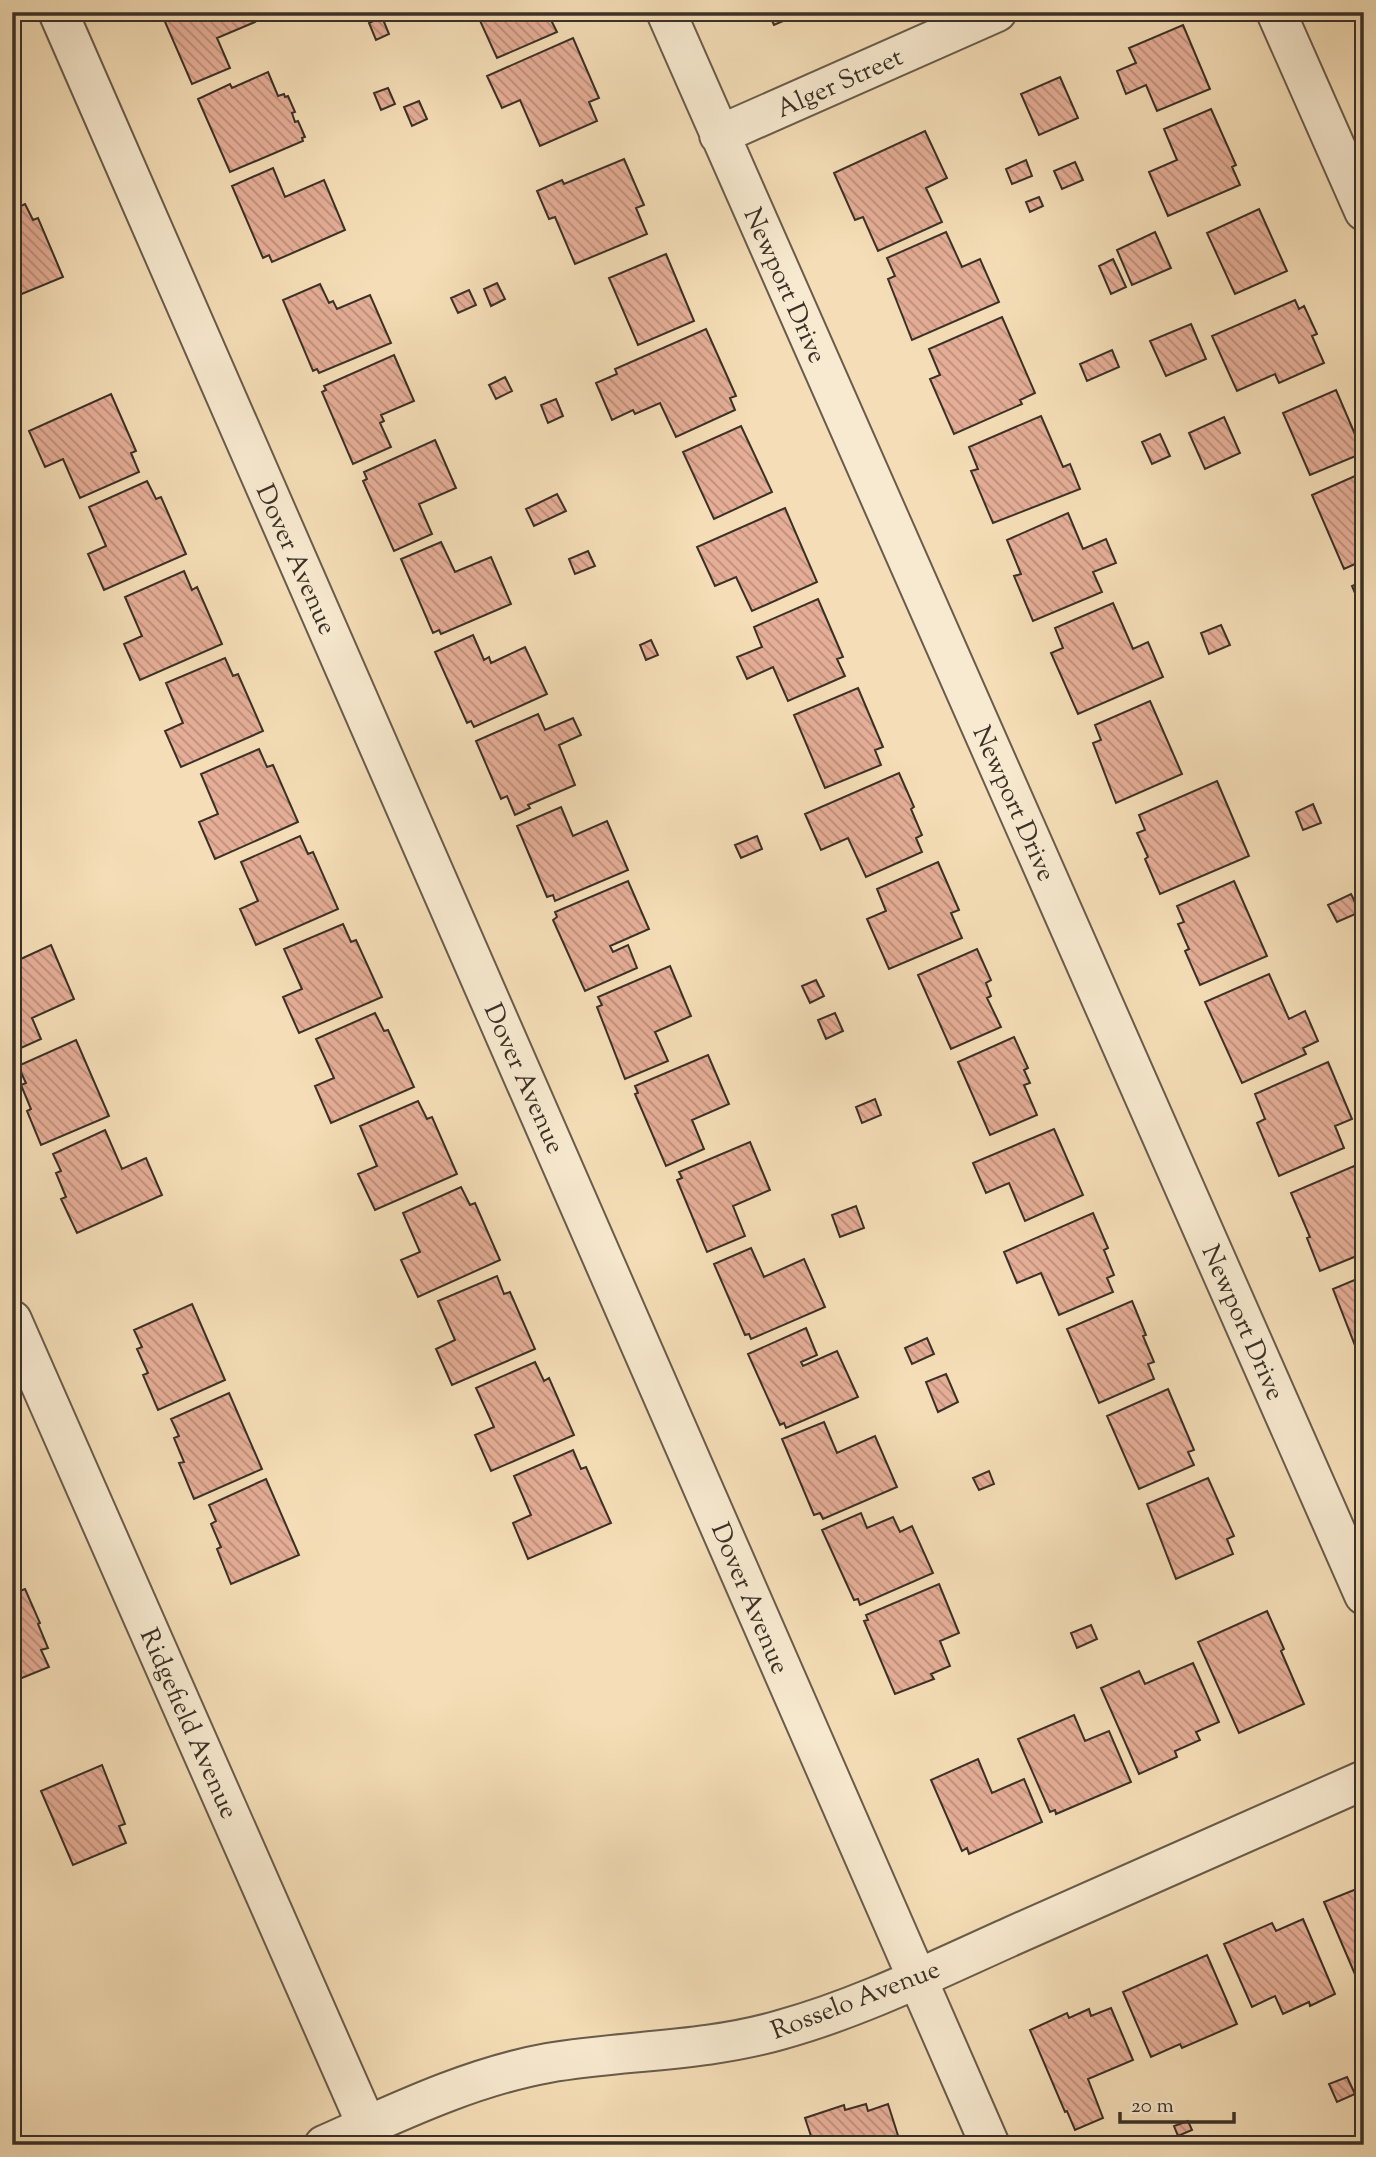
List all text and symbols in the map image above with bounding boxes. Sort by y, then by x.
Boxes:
street label: Alger Street [771,40,909,129]
street label: Newport Drive [733,202,835,370]
street label: Dover Avenue [245,479,344,641]
street label: Newport Drive [962,720,1064,888]
street label: Dover Avenue [473,998,572,1160]
street label: Newport Drive [1191,1239,1293,1407]
street label: Dover Avenue [700,1518,797,1680]
street label: Ridgefield Avenue [129,1623,246,1825]
street label: Rosselo Avenue [766,1952,946,2051]
scale bar [1120,2080,1234,2124]
text: 20 m [1131,2092,1174,2122]

